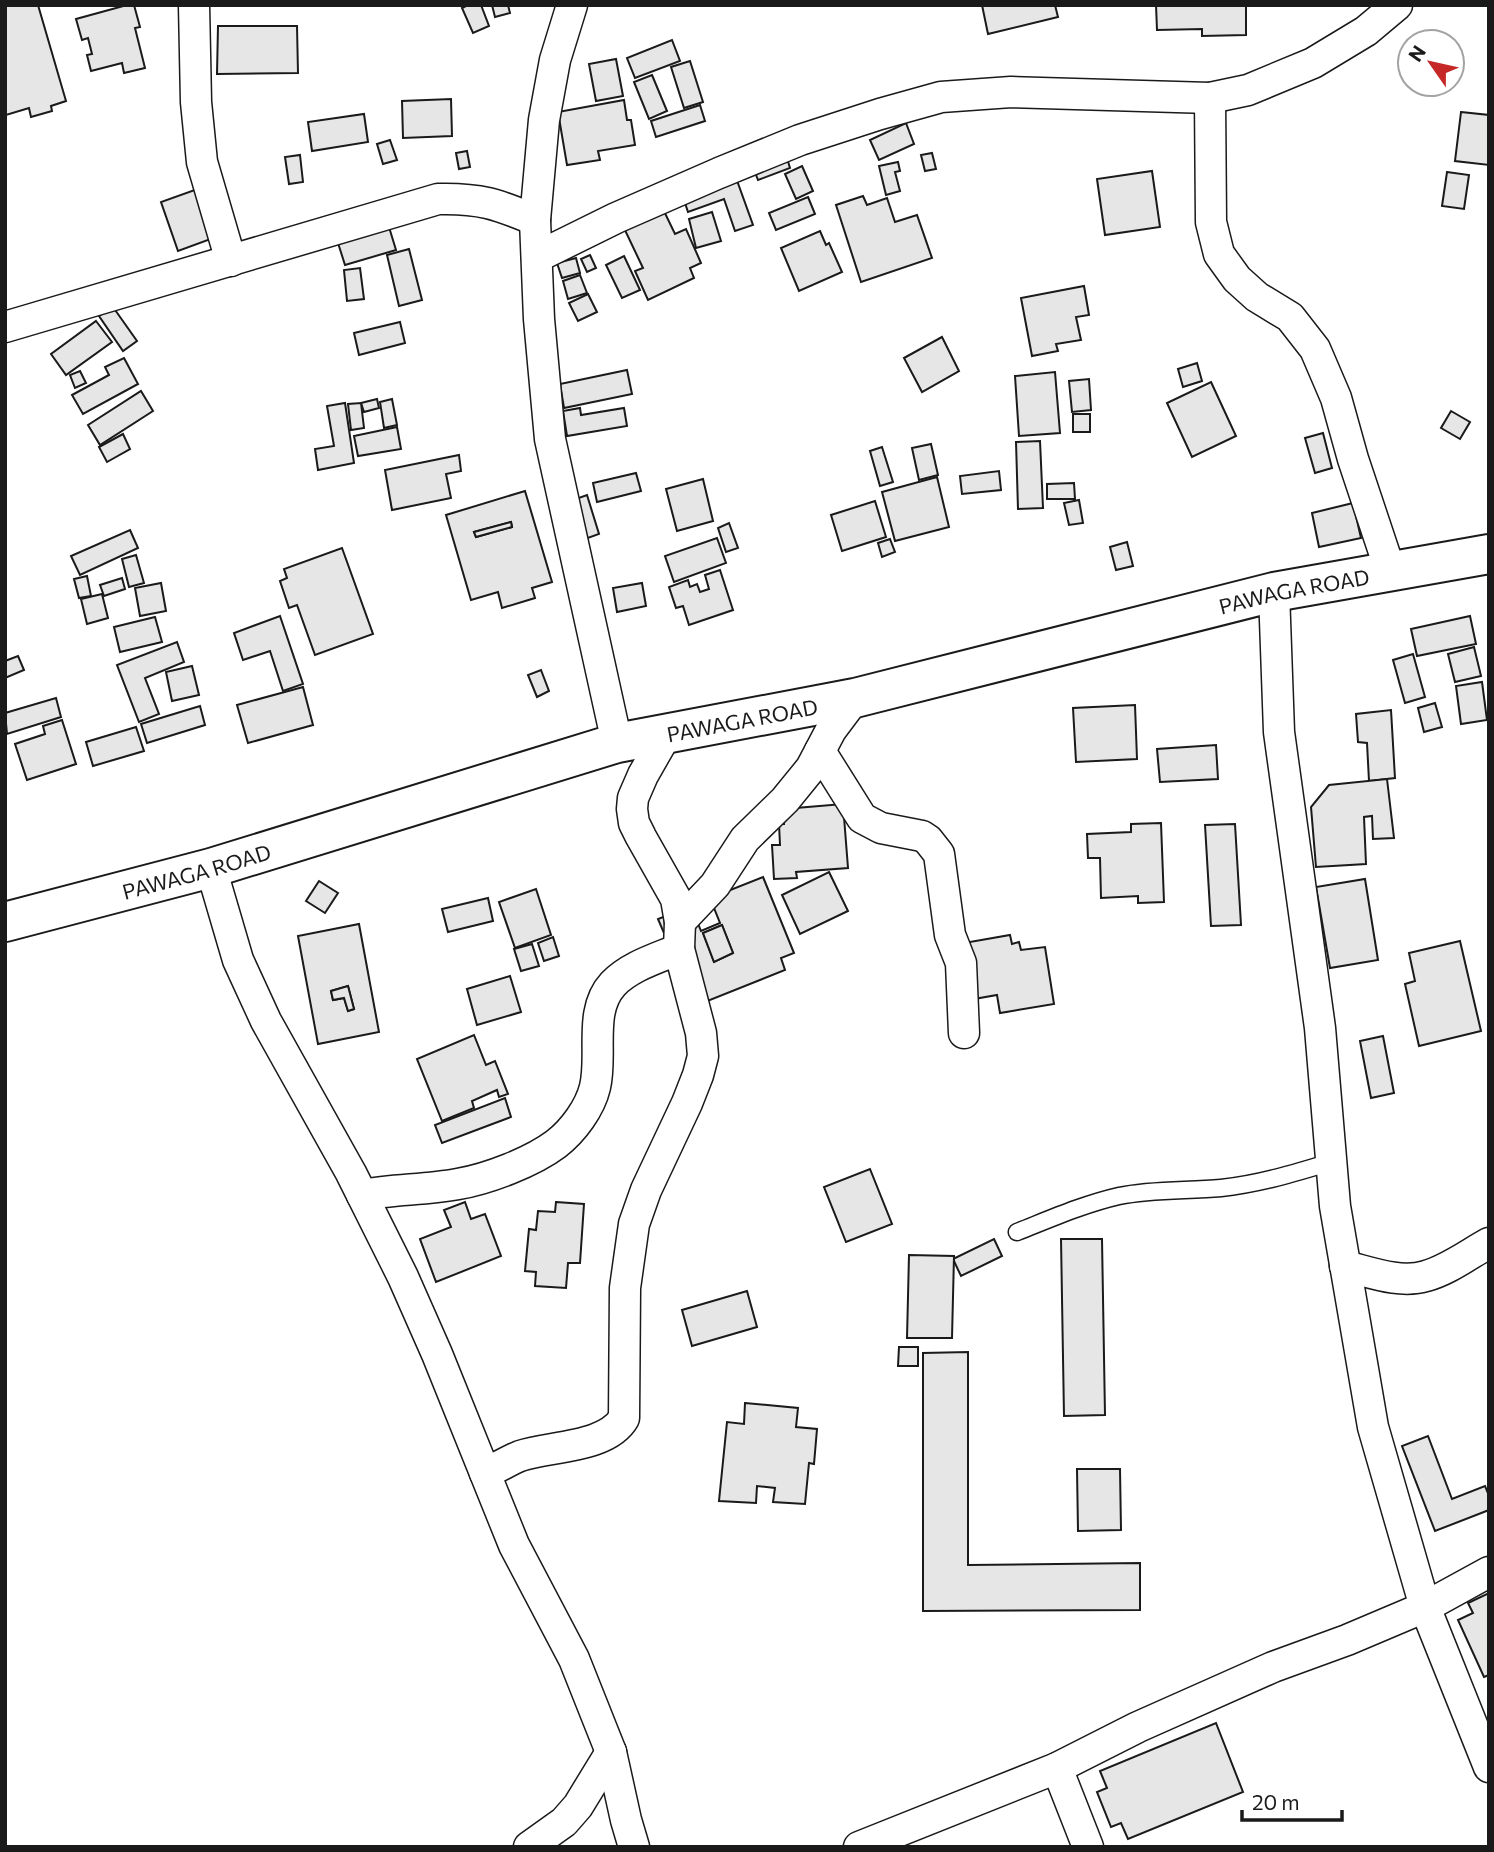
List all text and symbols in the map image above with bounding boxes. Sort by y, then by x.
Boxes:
north arrow [1396,28,1466,98]
text: N [1403,41,1430,66]
street label: PAWAGA ROAD [1216,563,1371,618]
street label: PAWAGA ROAD [665,693,820,746]
street label: PAWAGA ROAD [119,838,274,903]
scale bar [1242,1778,1342,1822]
text: 20 m [1252,1789,1300,1814]

